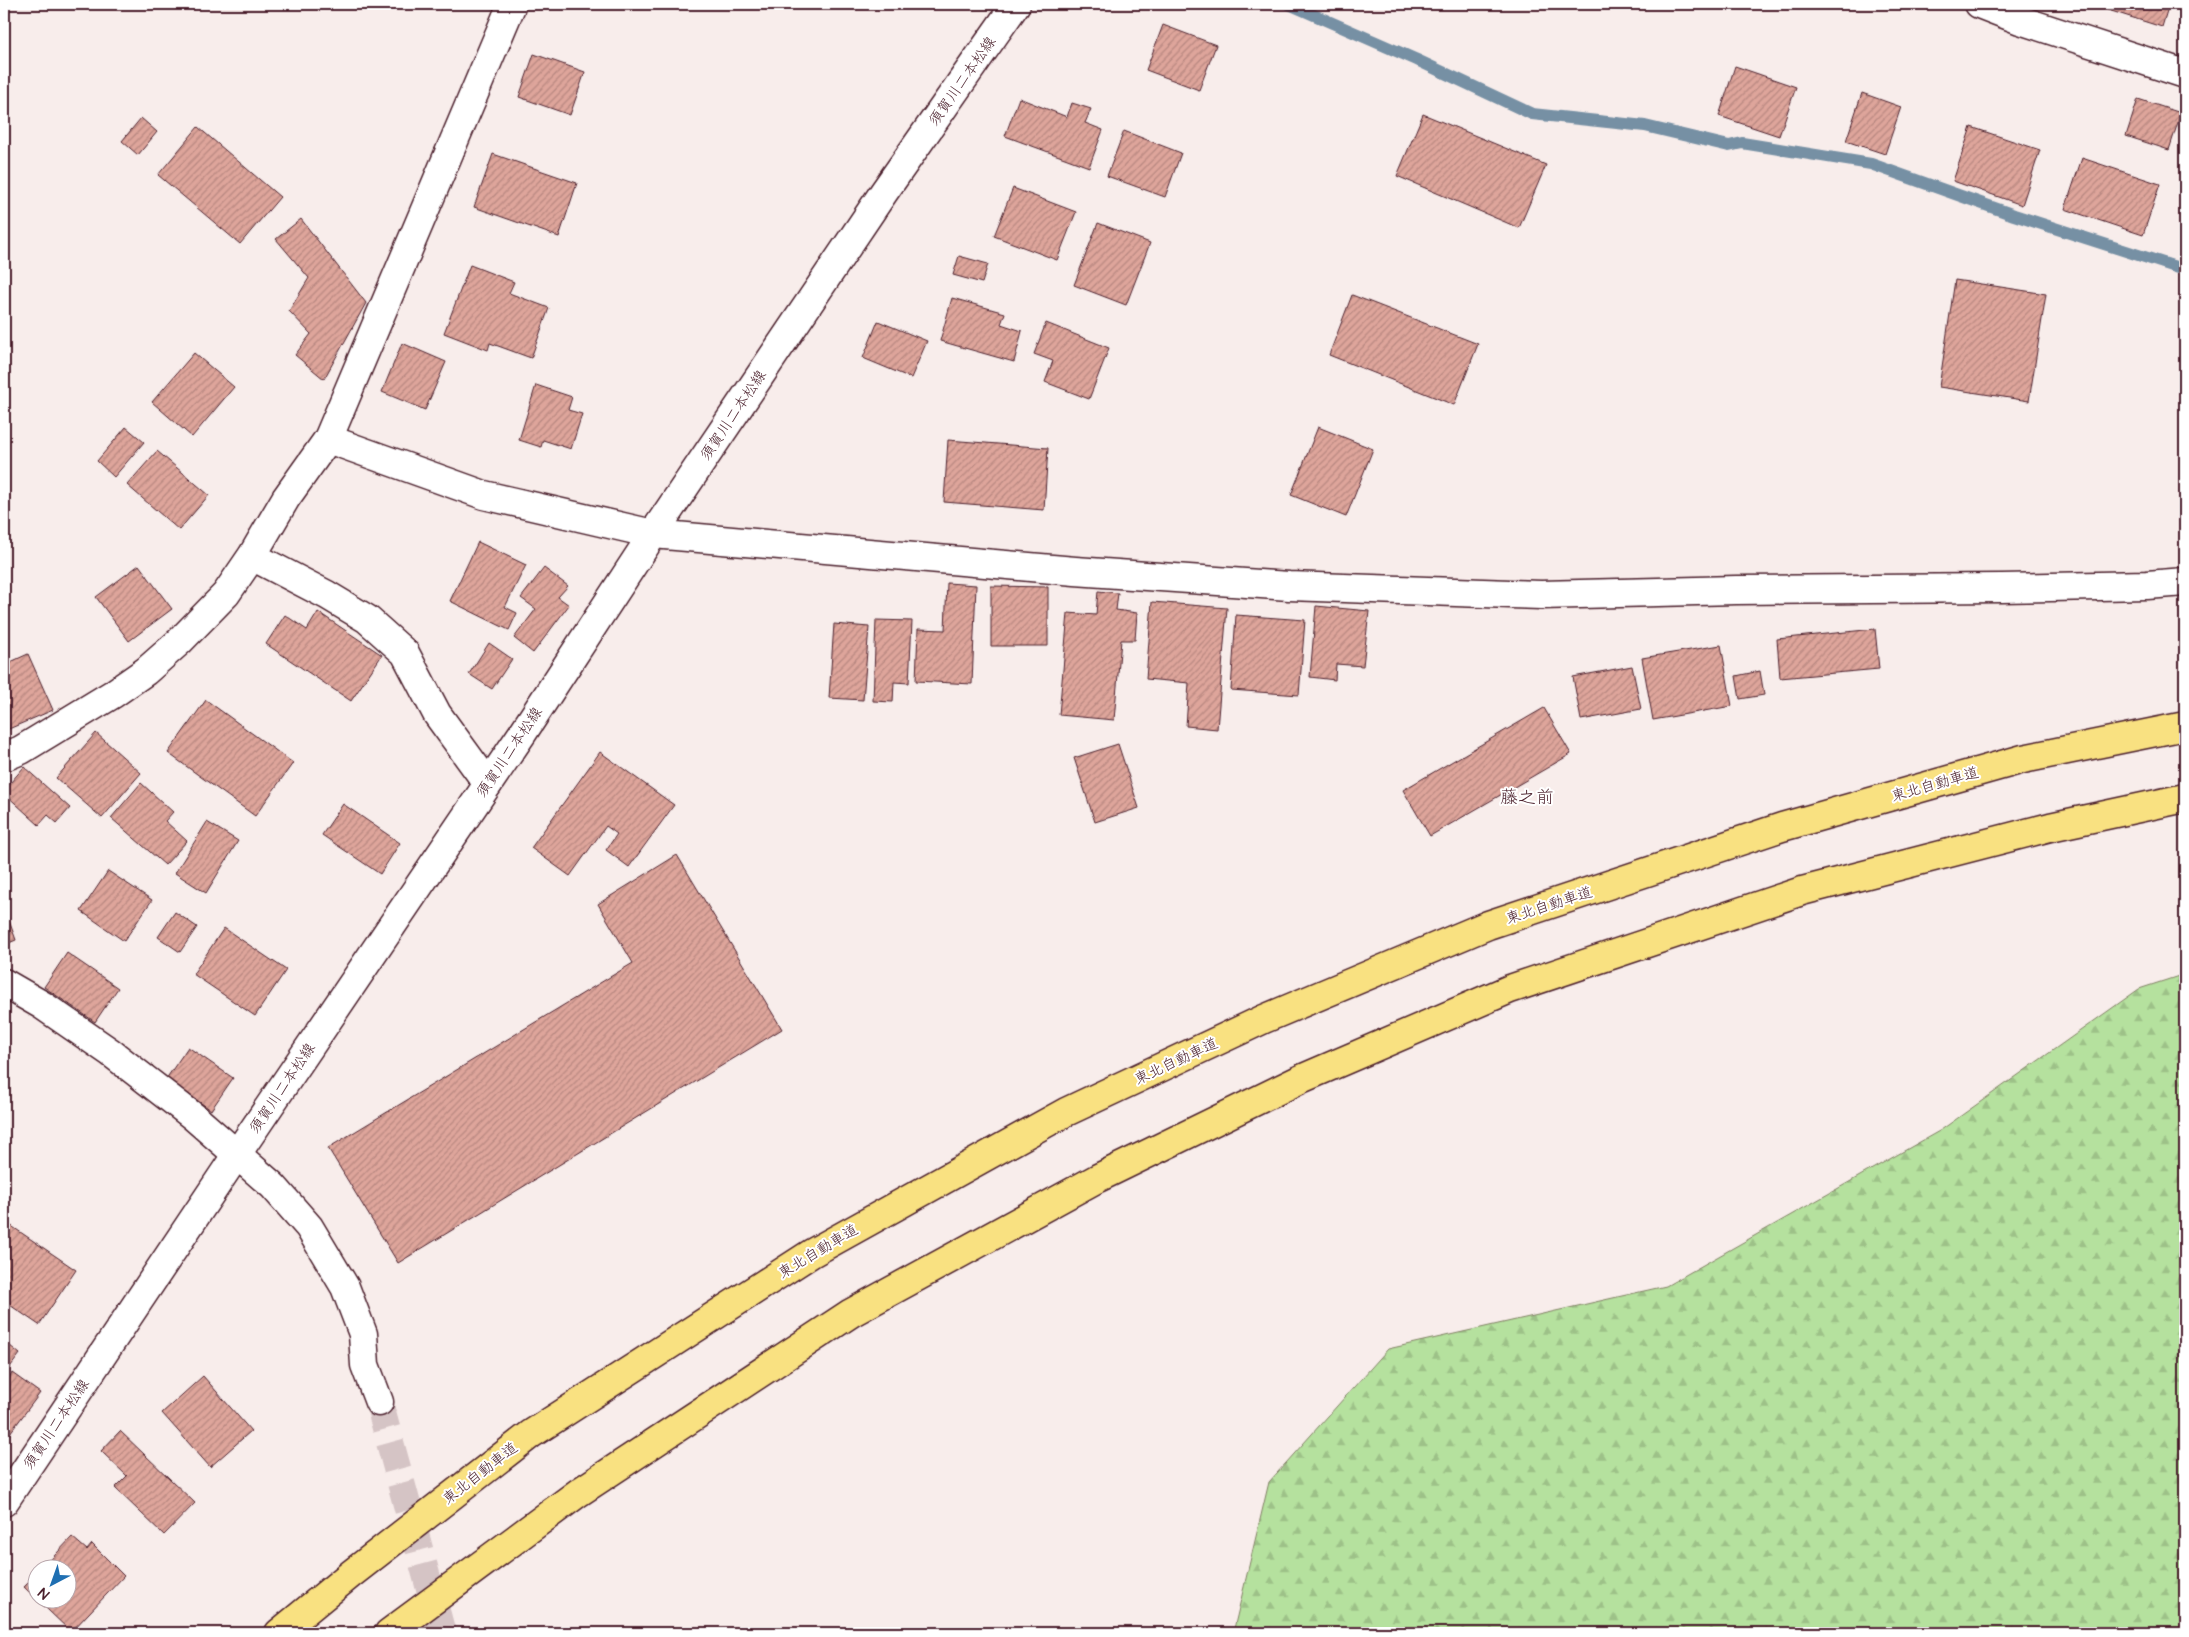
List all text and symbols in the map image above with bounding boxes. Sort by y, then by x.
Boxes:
street label: 須賀川二本松線 [924,32,1001,130]
street label: 須賀川二本松線 [695,366,771,465]
street label: 須賀川二本松線 [471,703,547,802]
street label: 東北自動車道 [1889,762,1981,807]
district label: 藤之前 [1500,785,1554,810]
street label: 東北自動車道 [1503,882,1595,929]
street label: 東北自動車道 [1131,1033,1221,1090]
street label: 須賀川二本松線 [244,1039,320,1138]
street label: 東北自動車道 [774,1219,862,1284]
street label: 須賀川二本松線 [18,1375,94,1474]
street label: 東北自動車道 [438,1437,522,1509]
north arrow [28,1560,78,1610]
text: N [34,1582,54,1603]

